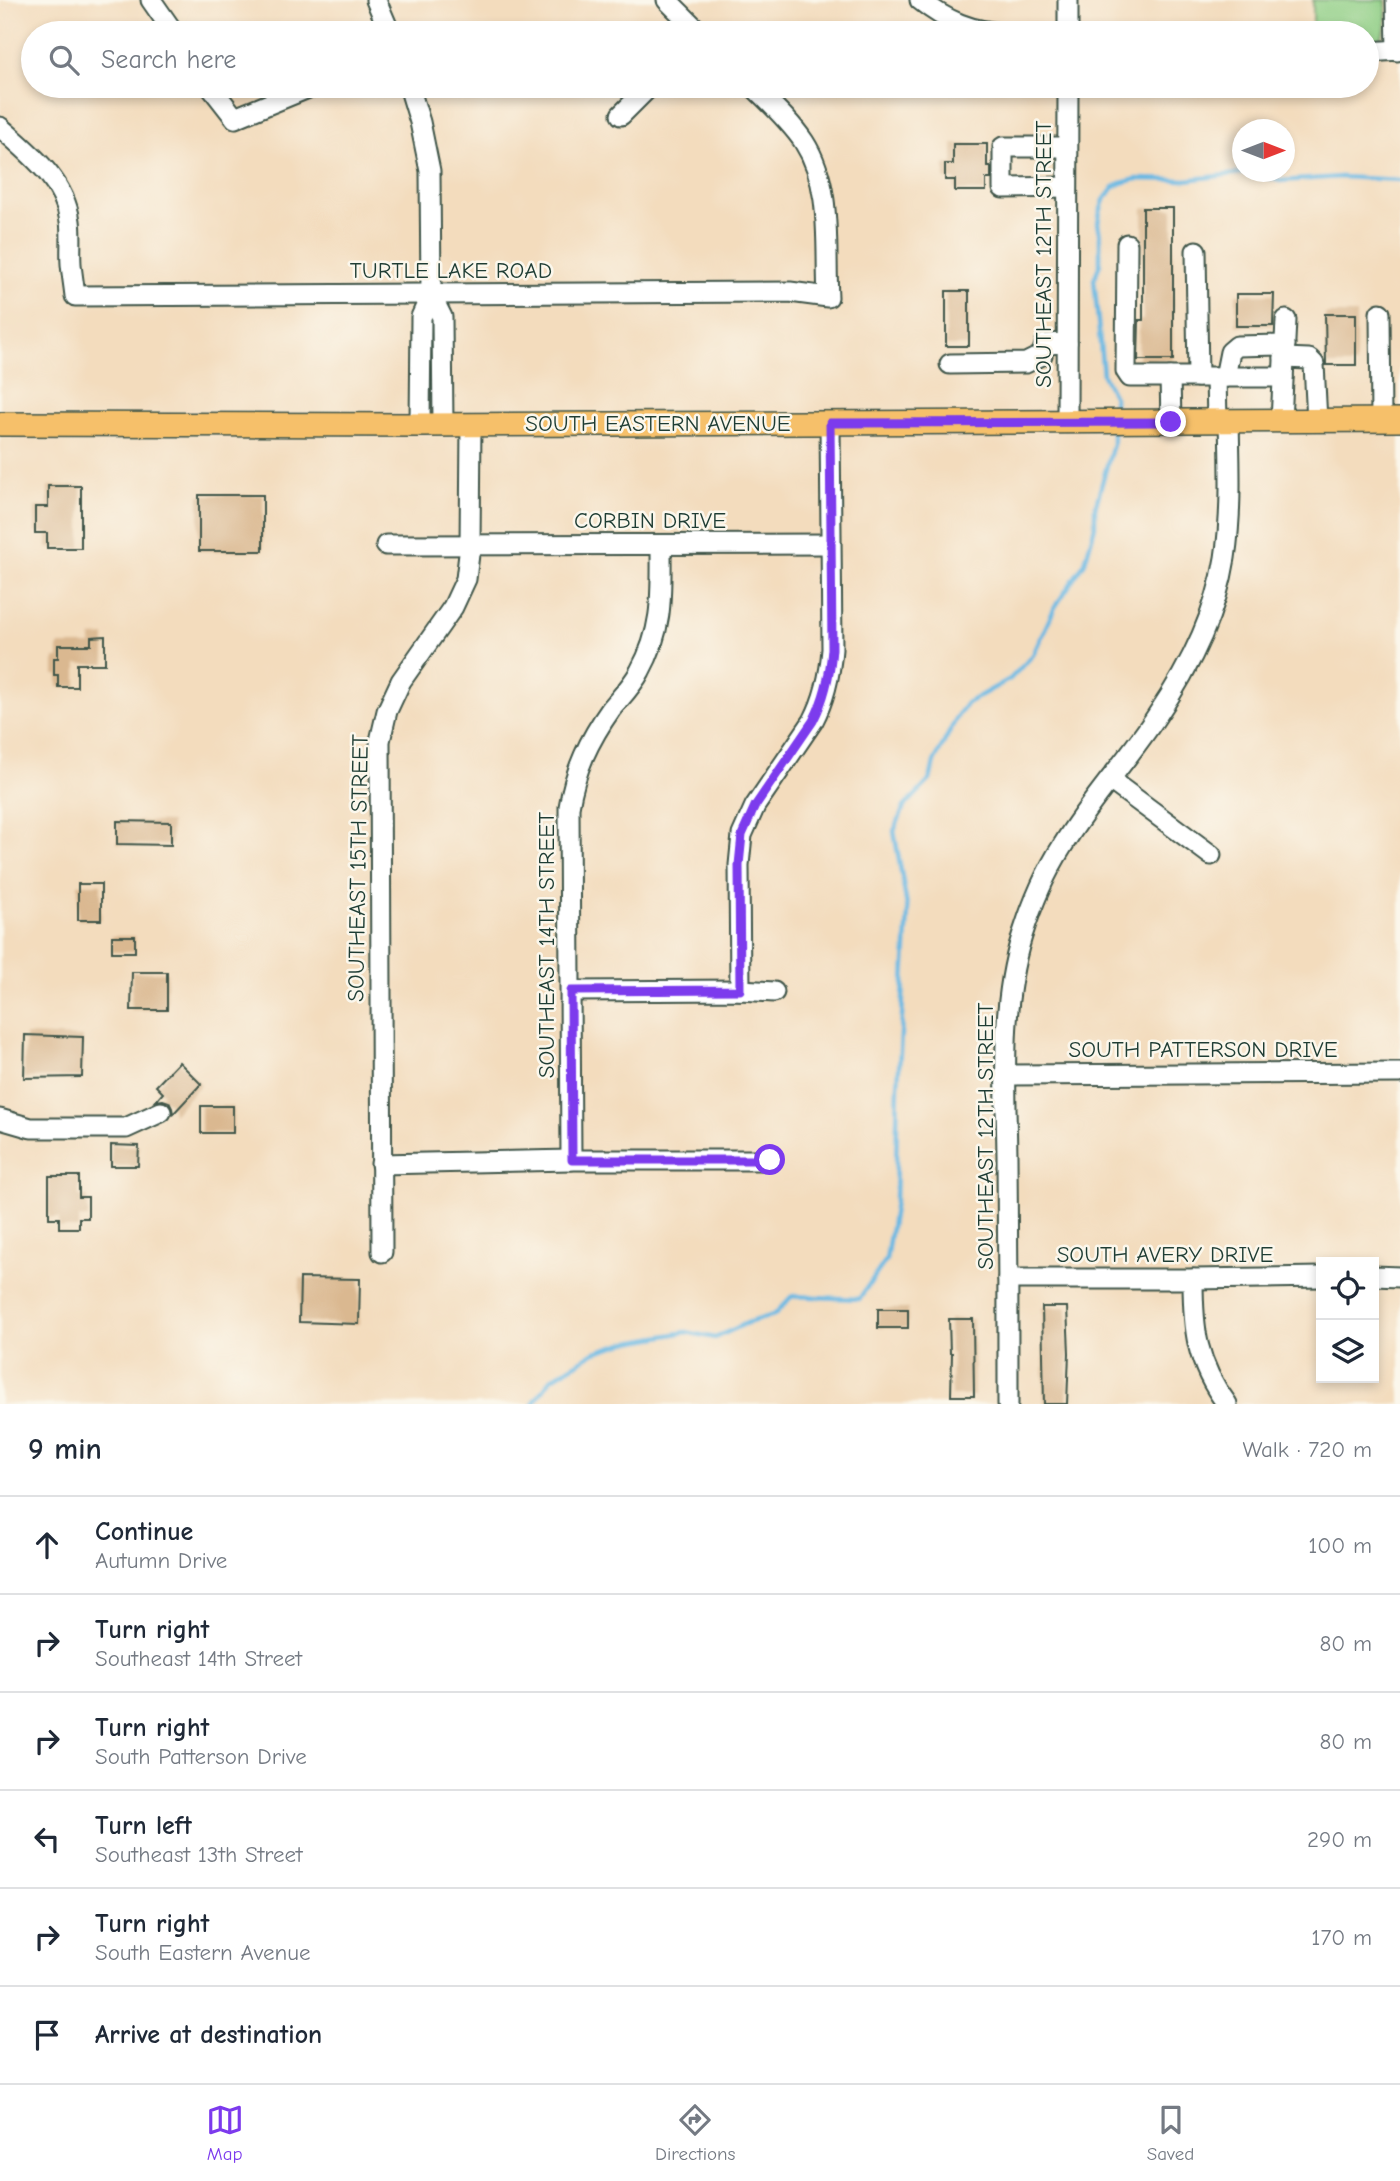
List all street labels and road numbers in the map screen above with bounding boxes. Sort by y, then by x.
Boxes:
street label: SOUTHEAST 12TH STREET [1030,120,1057,388]
street label: TURTLE LAKE ROAD [350,257,552,284]
street label: SOUTH EASTERN AVENUE [525,410,791,437]
street label: CORBIN DRIVE [574,507,726,534]
street label: SOUTHEAST 15TH STREET [342,734,374,1002]
street label: SOUTHEAST 14TH STREET [533,812,560,1078]
street label: SOUTHEAST 12TH STREET [972,1002,999,1270]
street label: SOUTH PATTERSON DRIVE [1068,1036,1338,1063]
street label: SOUTH AVERY DRIVE [1057,1241,1273,1268]

